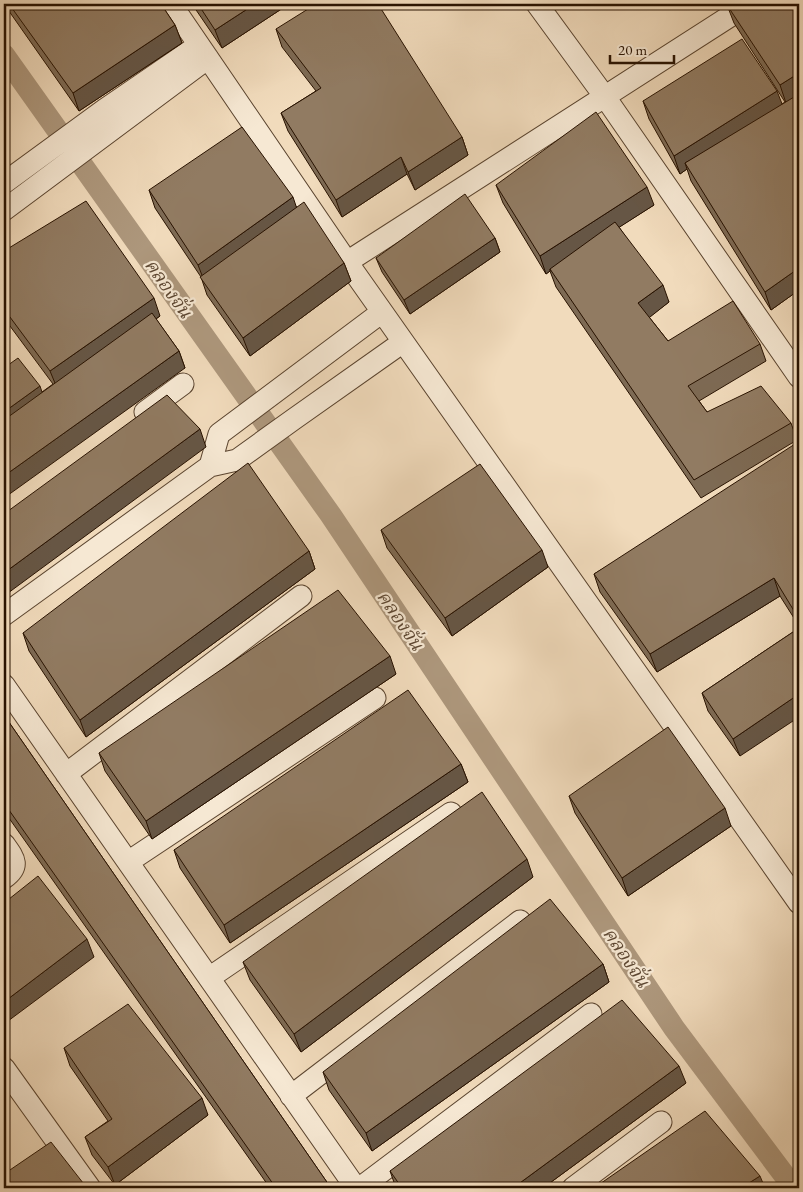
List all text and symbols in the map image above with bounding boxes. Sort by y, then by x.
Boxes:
scale bar [610,32,674,64]
text: 20 m [618,40,647,59]
water label: คลองจั่น [139,252,200,323]
water label: คลองจั่น [371,584,432,656]
water label: คลองจั่น [597,921,658,993]

